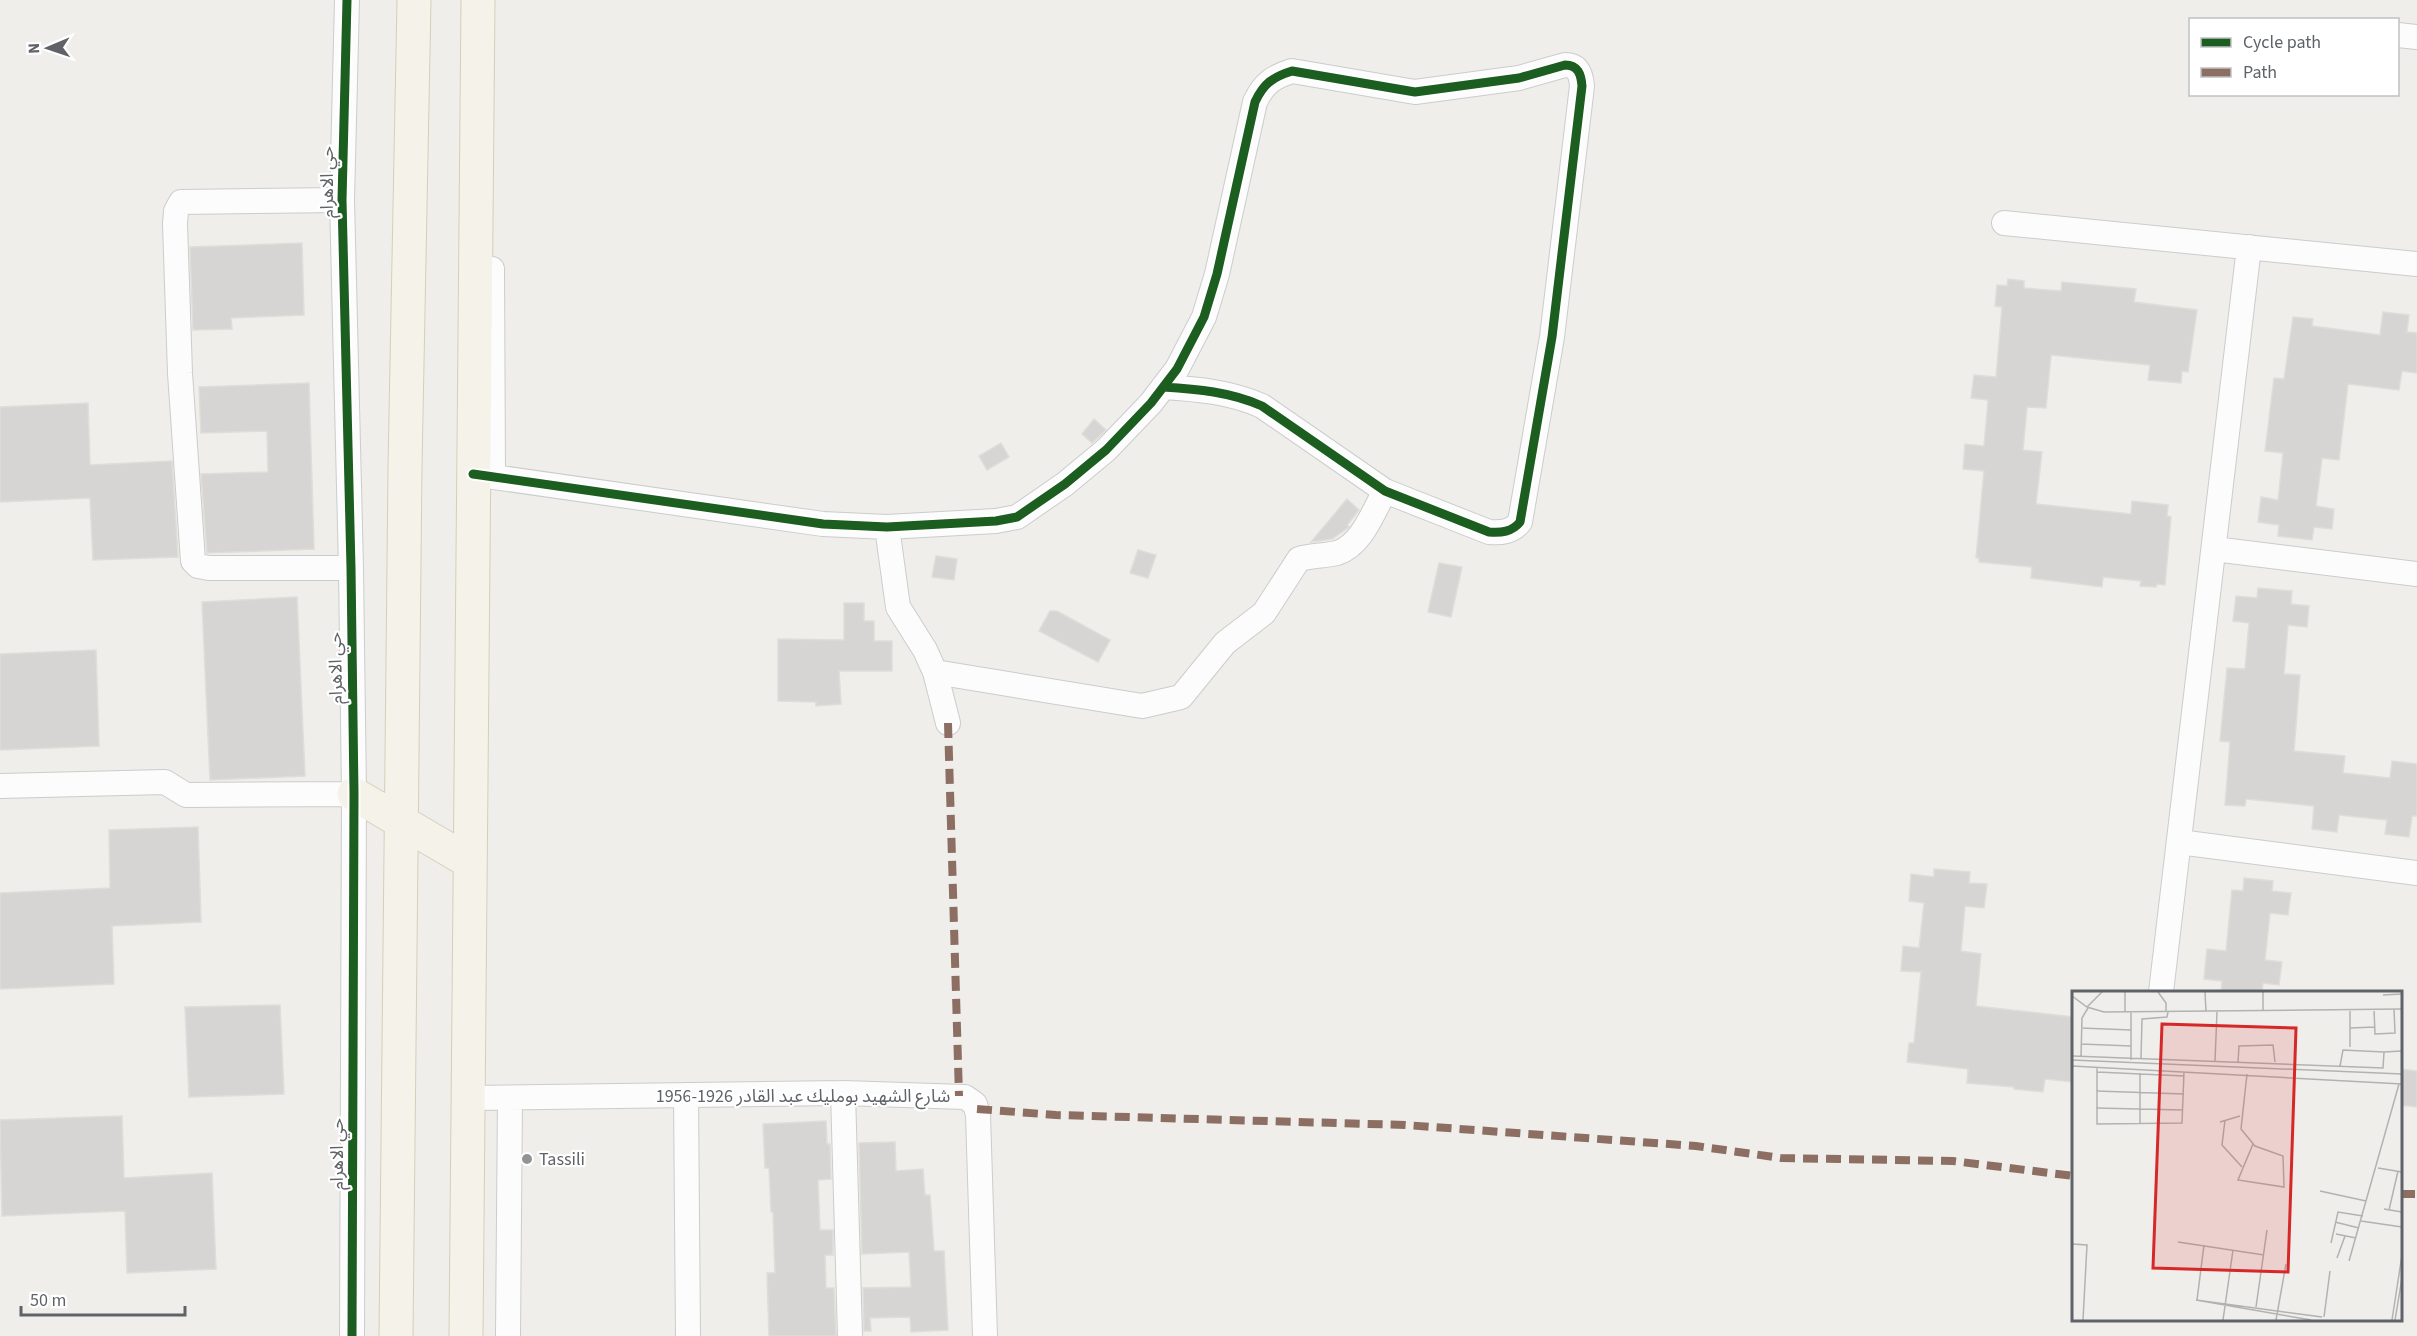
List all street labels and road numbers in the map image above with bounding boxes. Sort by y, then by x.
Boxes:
street label: حي الاهرام [315,146,341,218]
street label: حي الاهرام [323,632,350,704]
street label: شارع الشهيد بومليك عبد القادر 1926-1956 [656,1084,950,1110]
street label: حي الاهرام [325,1118,351,1190]

